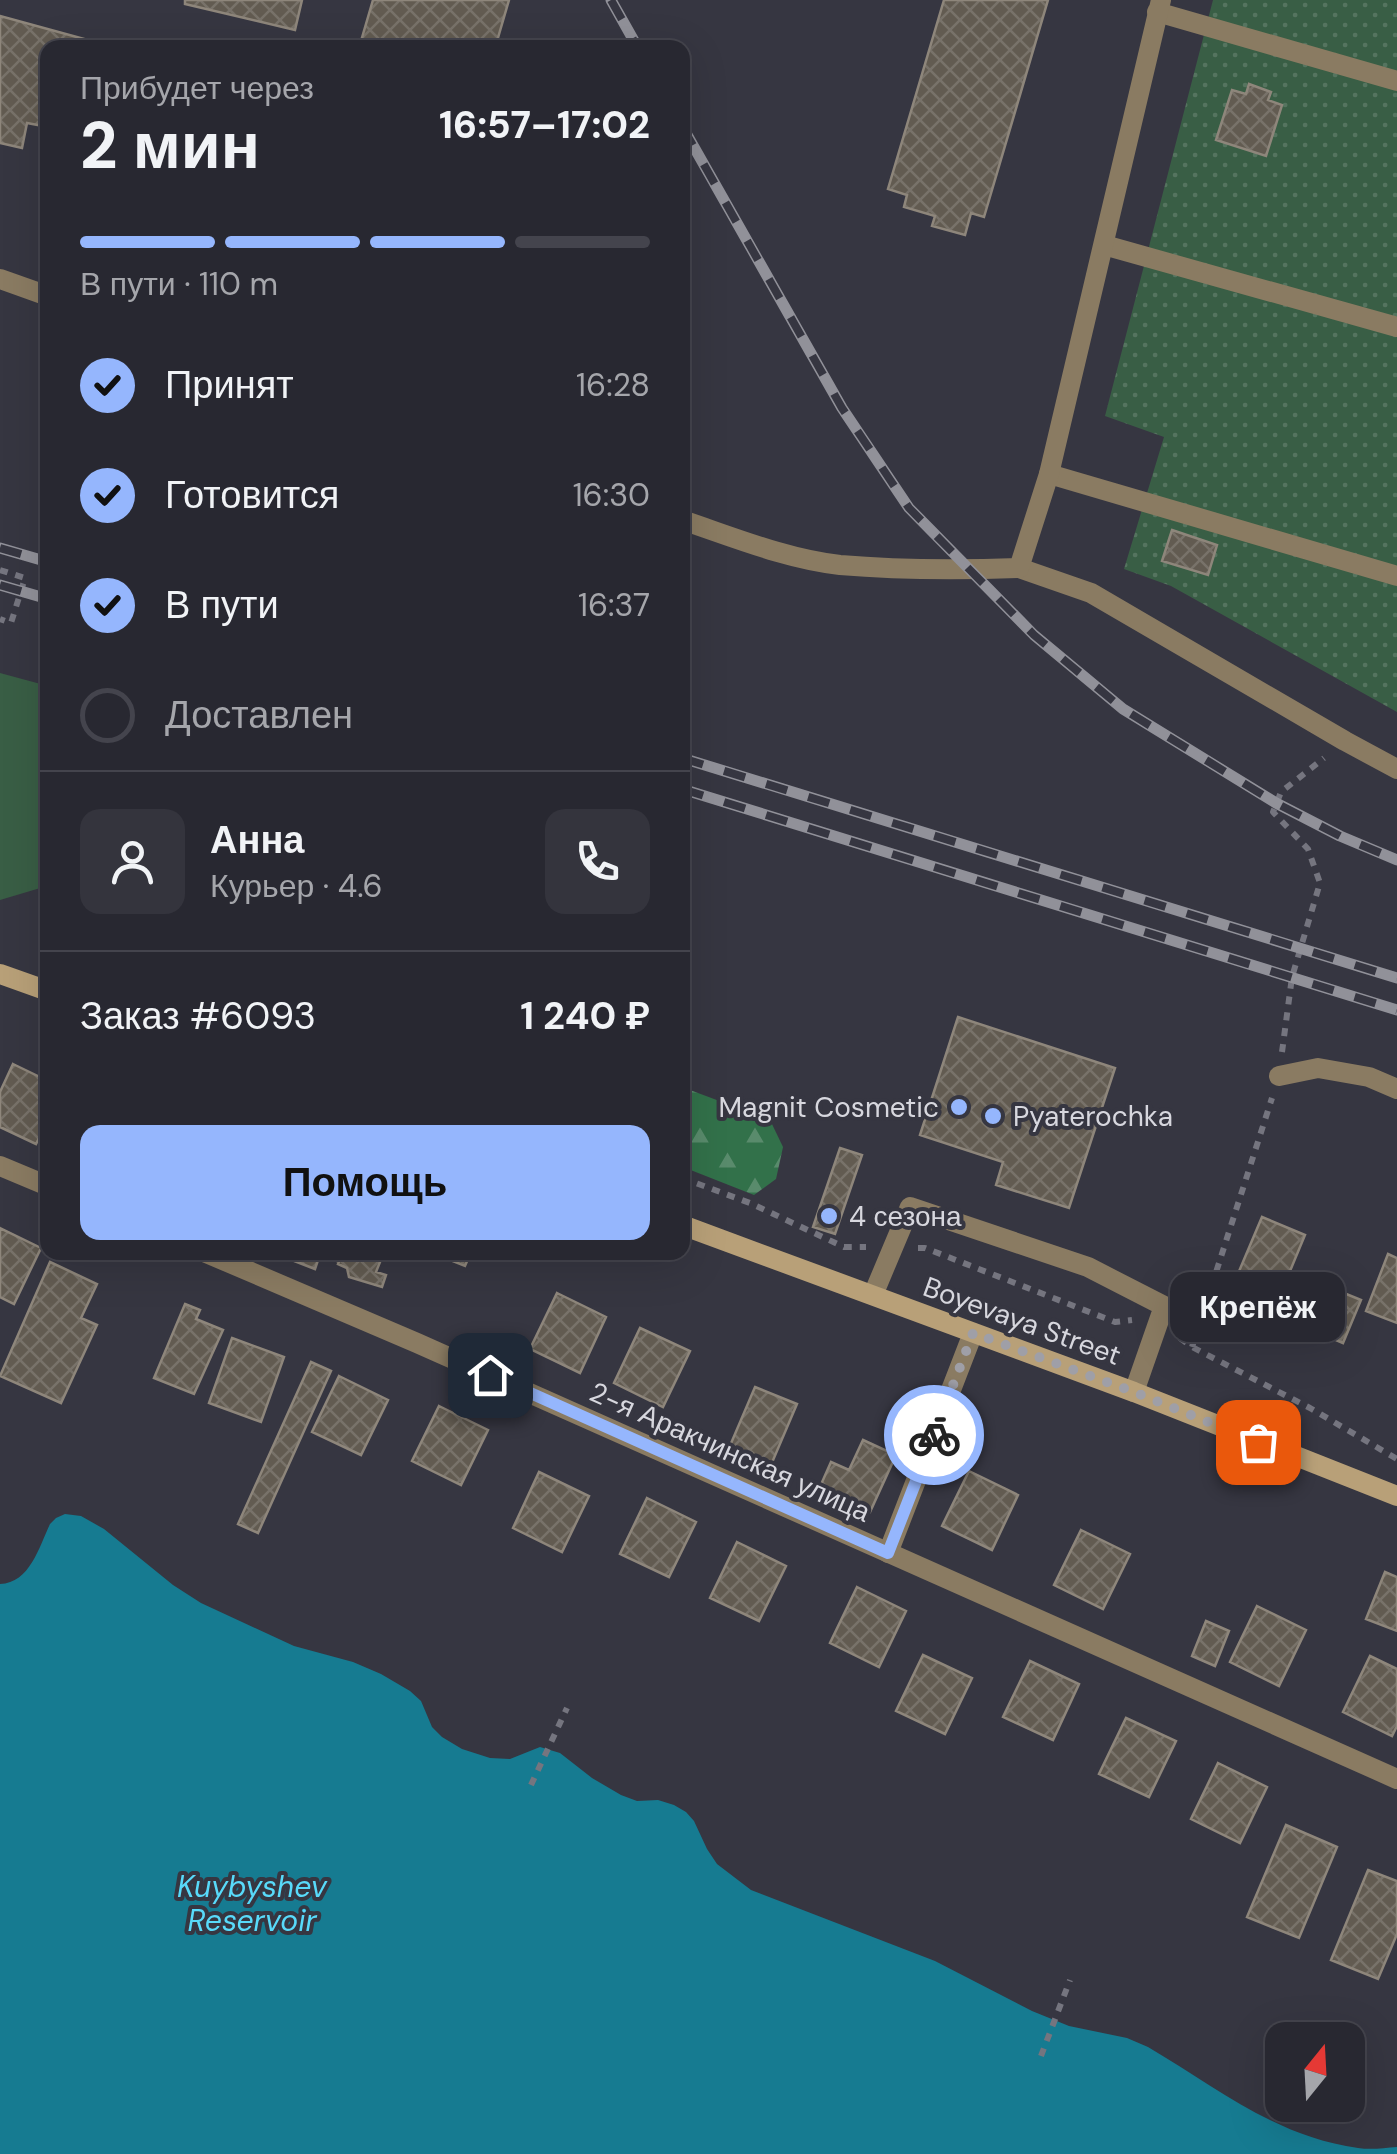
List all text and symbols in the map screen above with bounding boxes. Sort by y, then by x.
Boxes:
text: Прибудет через [80,67,314,109]
text: 16:57–17:02 [439,100,650,150]
text: 2 мин [80,104,260,188]
text: В пути · 110 m [80,263,278,305]
icon: check [80,358,135,413]
text: Принят [165,360,294,410]
text: 16:28 [576,364,650,406]
icon: check [80,468,135,523]
text: Готовится [165,470,339,520]
text: 16:30 [573,474,650,516]
icon: check [80,578,135,633]
text: В пути [165,580,279,630]
text: 16:37 [578,584,650,626]
text: Доставлен [165,690,353,740]
button: person [80,809,185,914]
button: phone [545,809,650,914]
text: Анна [210,815,304,865]
text: Курьер · 4.6 [210,865,383,907]
text: Заказ #6093 [80,991,316,1041]
text: 1 240 ₽ [520,991,650,1041]
place label: Magnit Cosmetic [719,1089,939,1126]
marker: Magnit Cosmetic [948,1096,970,1118]
place label: Pyaterochka [1013,1098,1173,1135]
marker: Pyaterochka [982,1105,1004,1127]
button: Помощь [80,1125,650,1240]
place label: 4 сезона [849,1198,962,1235]
marker: 4 сезона [818,1205,840,1227]
street label: Boyevaya Street [918,1268,1126,1374]
callout: Крепёж [1170,1272,1346,1342]
text: Крепёж [1199,1286,1316,1328]
pin [448,1333,533,1418]
icon: home [463,1348,518,1403]
street label: 2-я Аракчинская улица [584,1373,877,1531]
courier [884,1385,984,1485]
pin [1216,1400,1301,1485]
icon: bike [907,1408,962,1463]
icon: bag [1231,1415,1286,1470]
water label: Kuybyshev Reservoir [177,1867,328,1940]
north arrow [1265,2022,1365,2122]
map controls [1265,2022,1365,2122]

